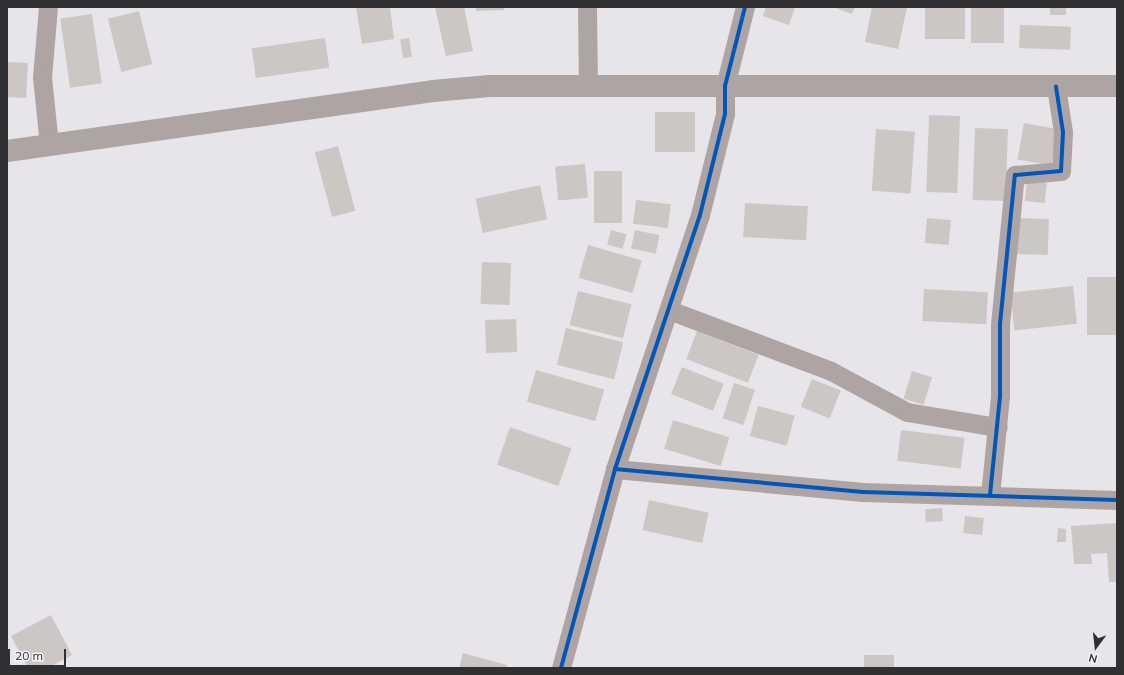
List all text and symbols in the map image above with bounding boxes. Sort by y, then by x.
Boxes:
north arrow [1076,627,1116,667]
scale bar [10,641,68,667]
text: 20 m [15,648,43,663]
text: N [1087,651,1099,666]

